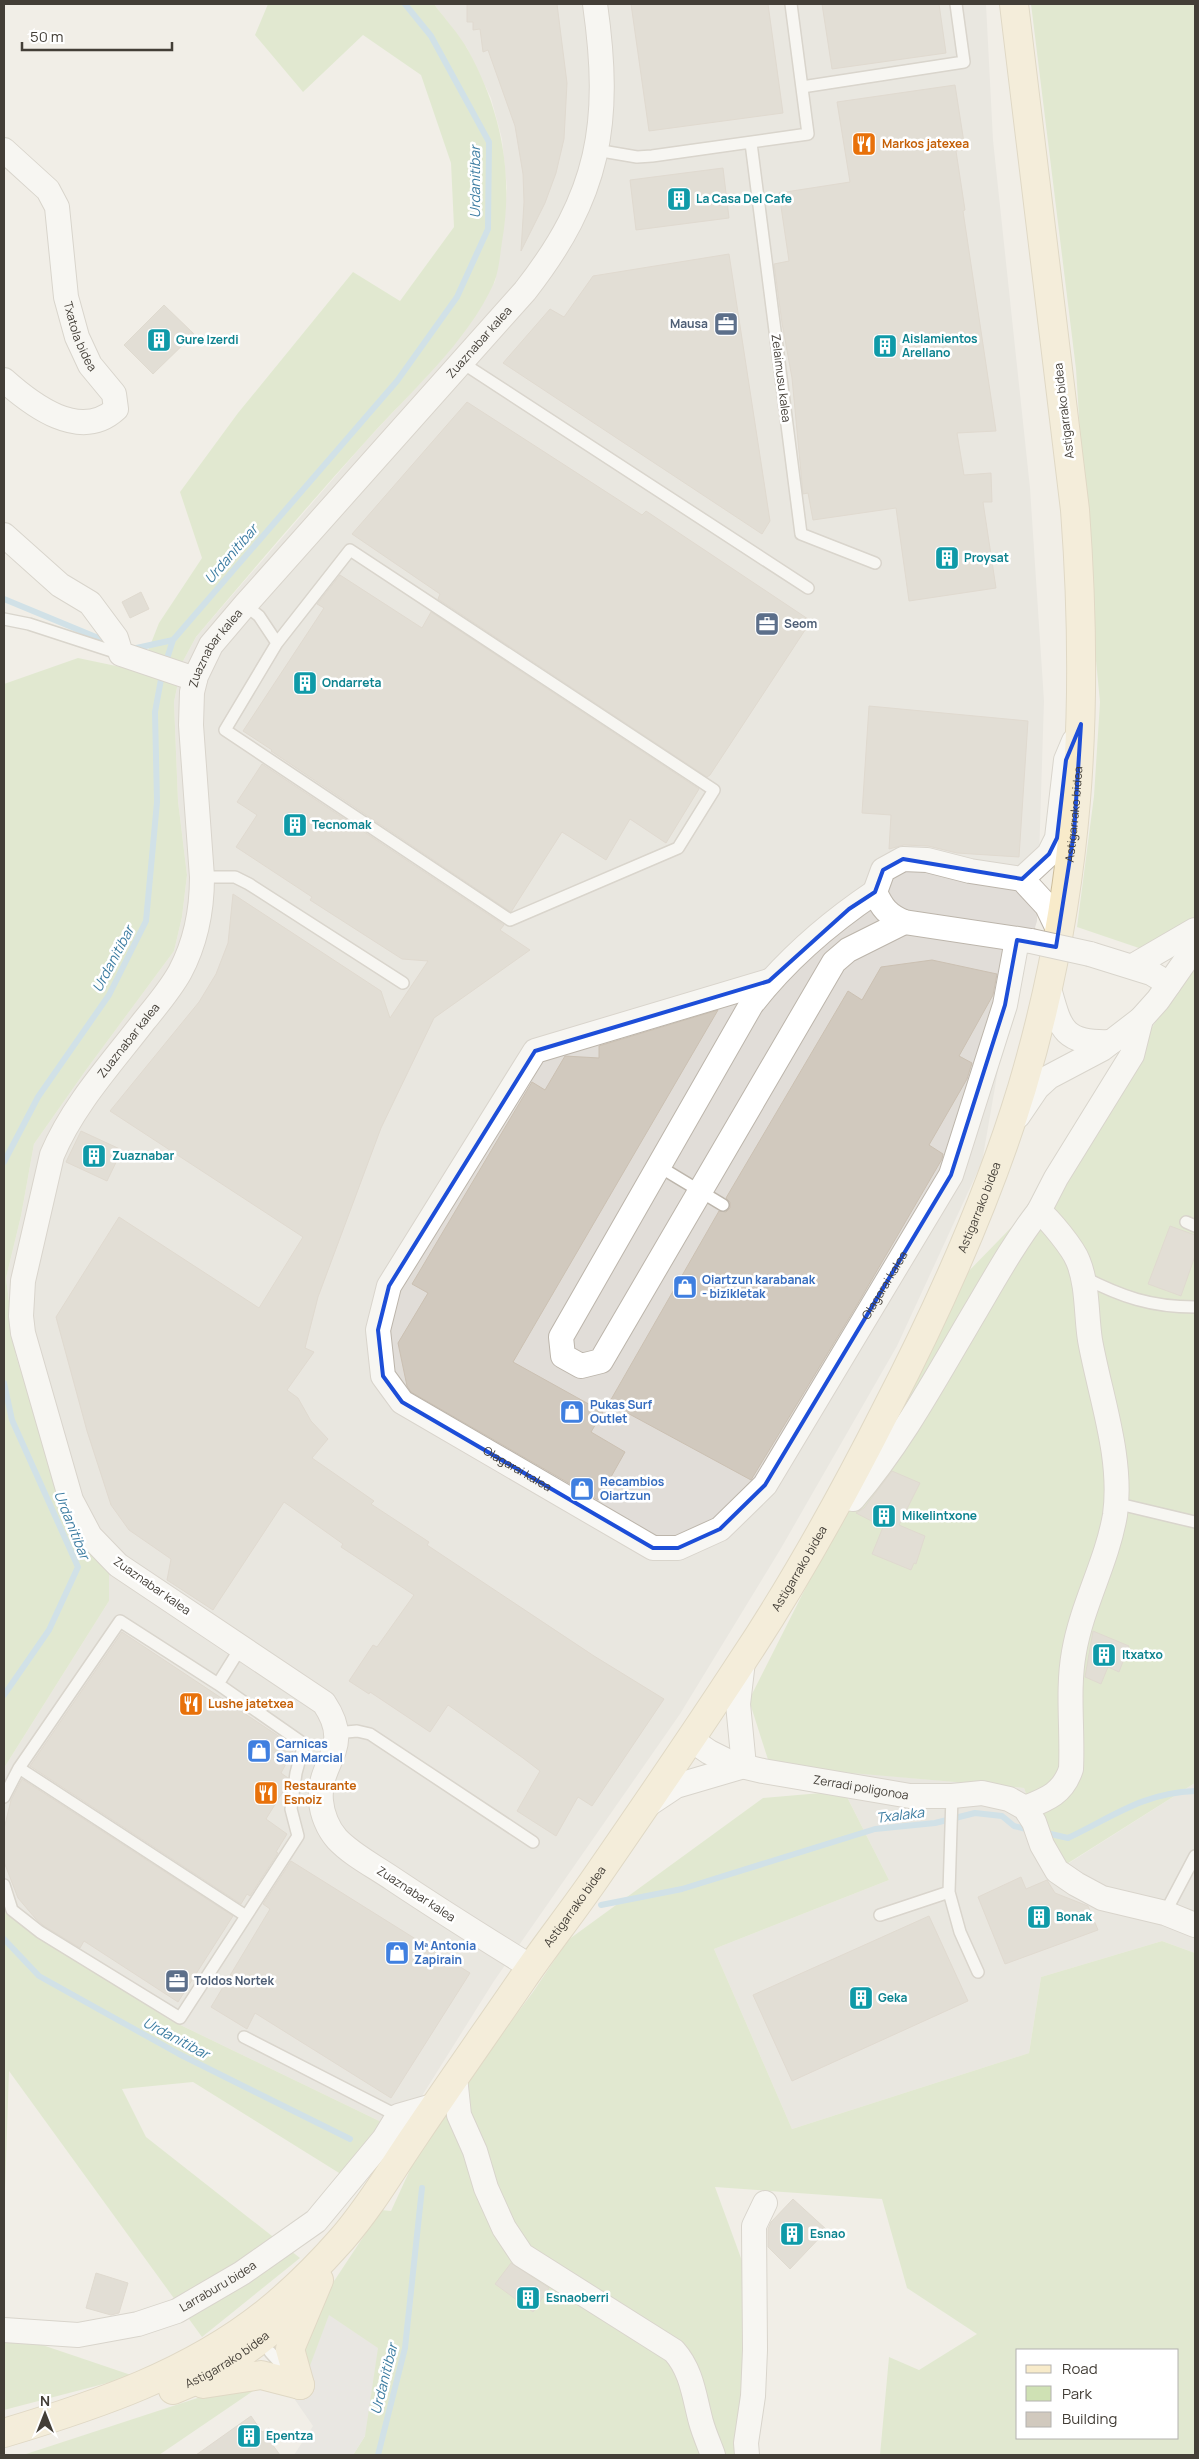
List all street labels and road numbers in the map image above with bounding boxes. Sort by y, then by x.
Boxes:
street label: Txatola bidea [60,300,101,375]
street label: Zuaznabar kalea [442,302,515,382]
street label: Zelaimusu kalea [768,333,795,423]
street label: Astigarrako bidea [1049,362,1078,460]
street label: Zuaznabar kalea [184,605,246,689]
street label: Astigarrako bidea [1061,766,1086,863]
street label: Zuaznabar kalea [93,999,163,1081]
street label: Astigarrako bidea [953,1159,1005,1255]
street label: Olagarai kalea [857,1248,911,1322]
street label: Olagarai kalea [480,1442,555,1495]
street label: Astigarrako bidea [767,1523,831,1614]
street label: Zuaznabar kalea [110,1553,194,1619]
street label: Zerradi poligonoa [812,1771,910,1804]
street label: Zuaznabar kalea [374,1862,459,1925]
street label: Astigarrako bidea [539,1862,609,1950]
street label: Larraburu bidea [176,2257,259,2316]
street label: Astigarrako bidea [182,2327,272,2392]

